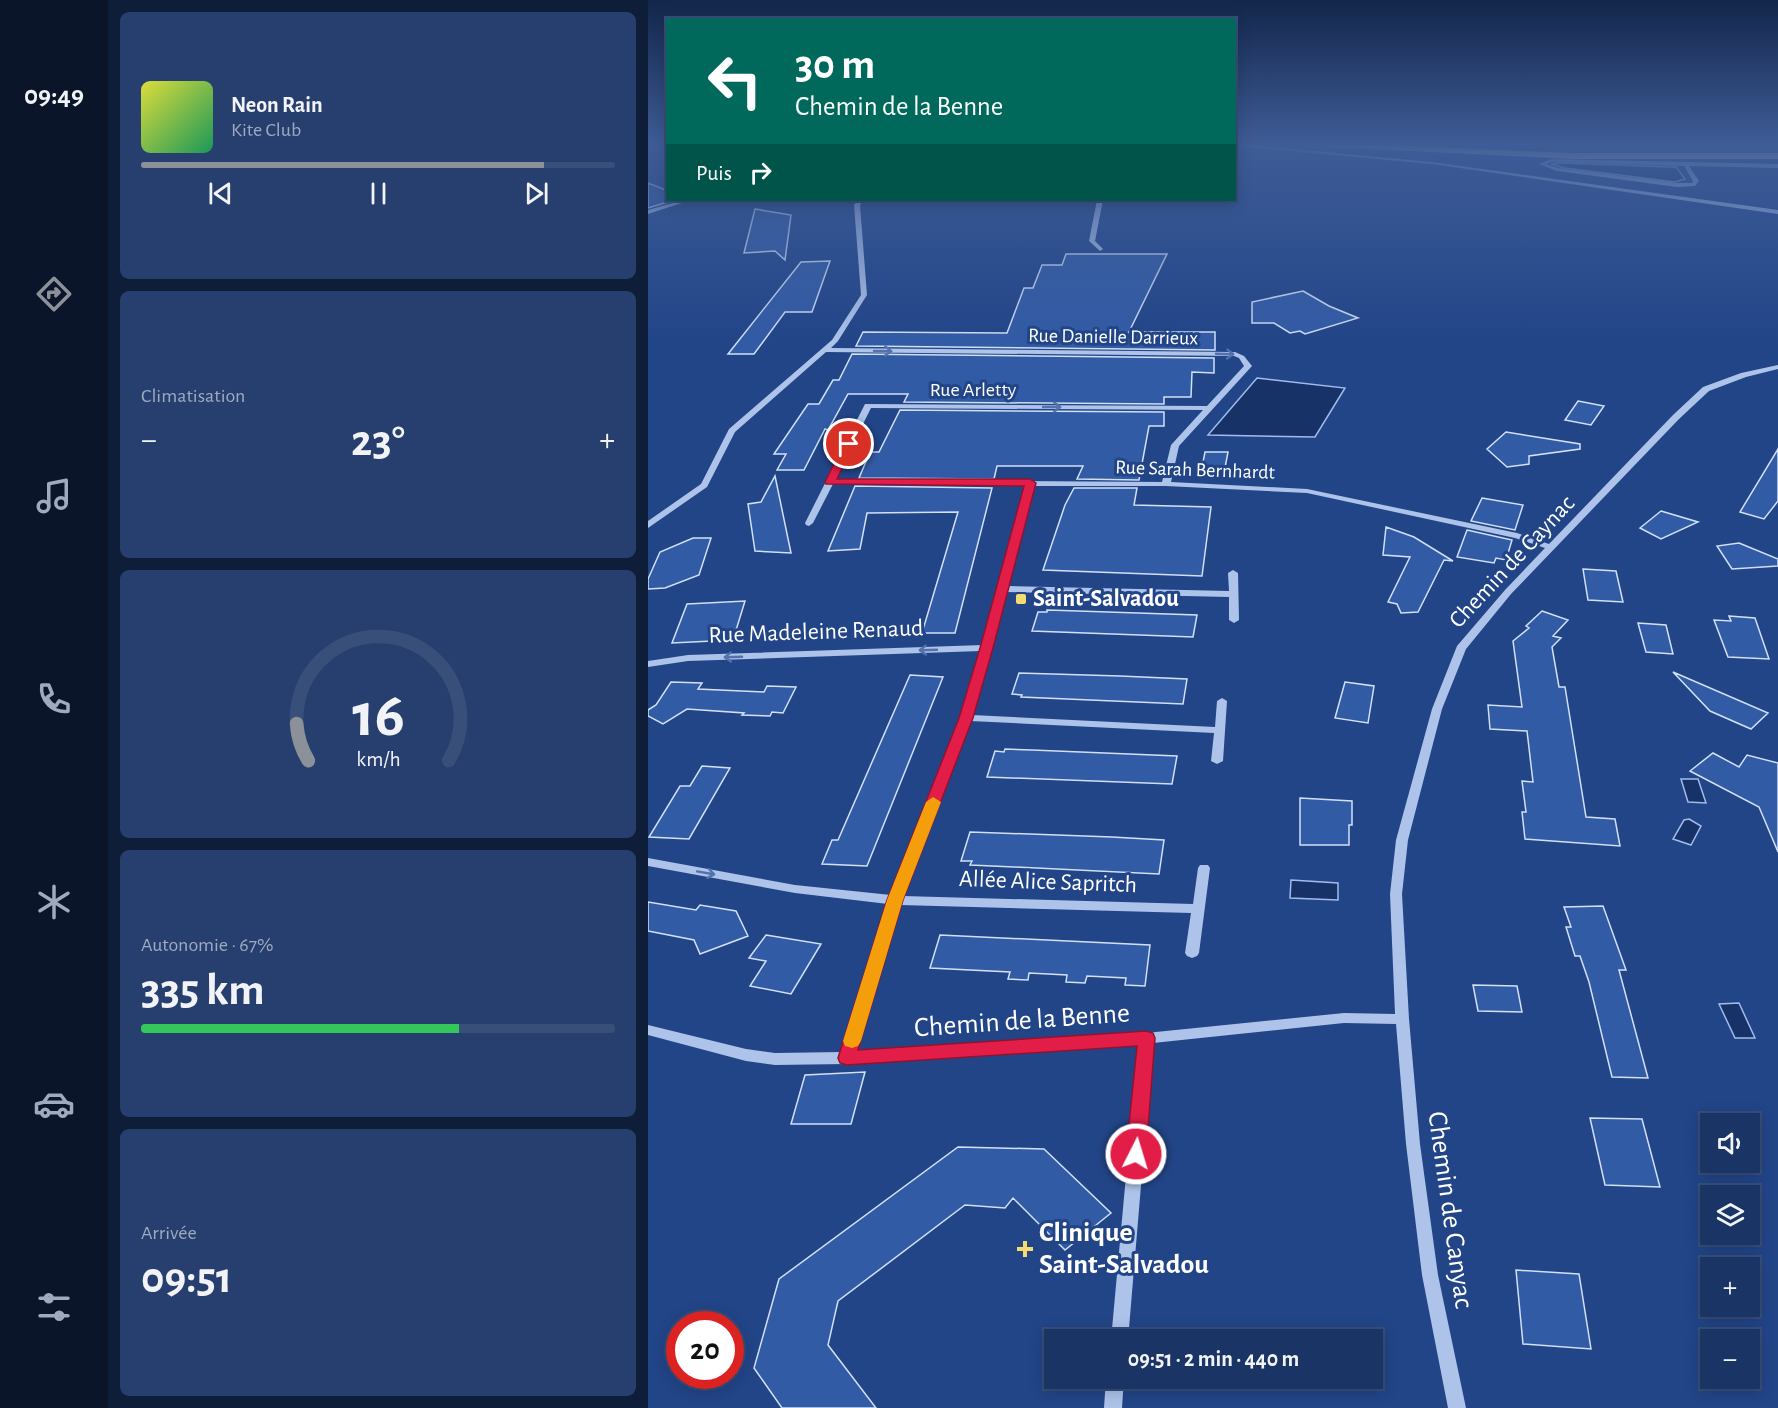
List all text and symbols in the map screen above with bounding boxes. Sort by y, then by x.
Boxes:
icon: left [696,42,774,120]
text: 30 m [795,44,875,86]
text: 09:49 [24,82,84,109]
text: Chemin de la Benne [795,93,1003,120]
text: Neon Rain [231,94,323,116]
text: Kite Club [231,120,301,140]
icon: right [744,156,777,189]
text: Puis [696,162,732,184]
icon: previous [204,177,237,210]
icon: pause [362,177,395,210]
icon: next [520,177,553,210]
icon: directions [33,273,75,315]
street label: Rue Danielle Darrieux [1028,326,1198,348]
one-way arrow [873,345,893,357]
one-way arrow [1215,349,1235,360]
street label: Rue Arletty [930,380,1017,400]
text: Climatisation [141,386,245,406]
one-way arrow [1042,401,1062,413]
pin [823,418,874,469]
text: 23° [351,419,405,464]
text: − [141,424,157,457]
text: + [599,424,615,457]
icon: arrive [832,427,865,460]
street label: Rue Sarah Bernhardt [1115,457,1276,483]
icon: music [33,475,75,517]
street label: Chemin de Caynac [1445,491,1579,633]
place label: Saint-Salvadou [1033,587,1179,611]
marker: Saint-Salvadou [1014,592,1028,606]
street label: Rue Madeleine Renaud [708,616,924,648]
one-way arrow [919,645,939,656]
one-way arrow [724,651,744,663]
icon: phone [33,678,75,720]
text: 16 [352,685,404,747]
text: km/h [356,749,400,770]
street label: Allée Alice Sapritch [959,867,1137,897]
one-way arrow [695,868,715,879]
icon: climate [33,881,75,923]
text: Autonomie · 67% [141,935,273,955]
text: 335 km [141,968,265,1013]
street label: Chemin de la Benne [913,1000,1131,1042]
icon: car [33,1083,75,1125]
street label: Chemin de Canyac [1422,1110,1478,1311]
map controls [1700,1113,1760,1389]
button: sound [1700,1113,1760,1173]
position arrow [1104,1122,1168,1186]
button: layers [1700,1185,1760,1245]
place label: Clinique Saint-Salvadou [1039,1219,1209,1279]
text: Arrivée [141,1223,197,1243]
marker: Clinique Saint-Salvadou [1016,1240,1034,1258]
text: 09:51 [141,1256,232,1301]
button: + [1700,1257,1760,1317]
icon: filters [33,1286,75,1328]
speed limit sign: 20 [666,1311,744,1389]
button: − [1700,1329,1760,1389]
text: 09:51 · 2 min · 440 m [1128,1348,1299,1370]

